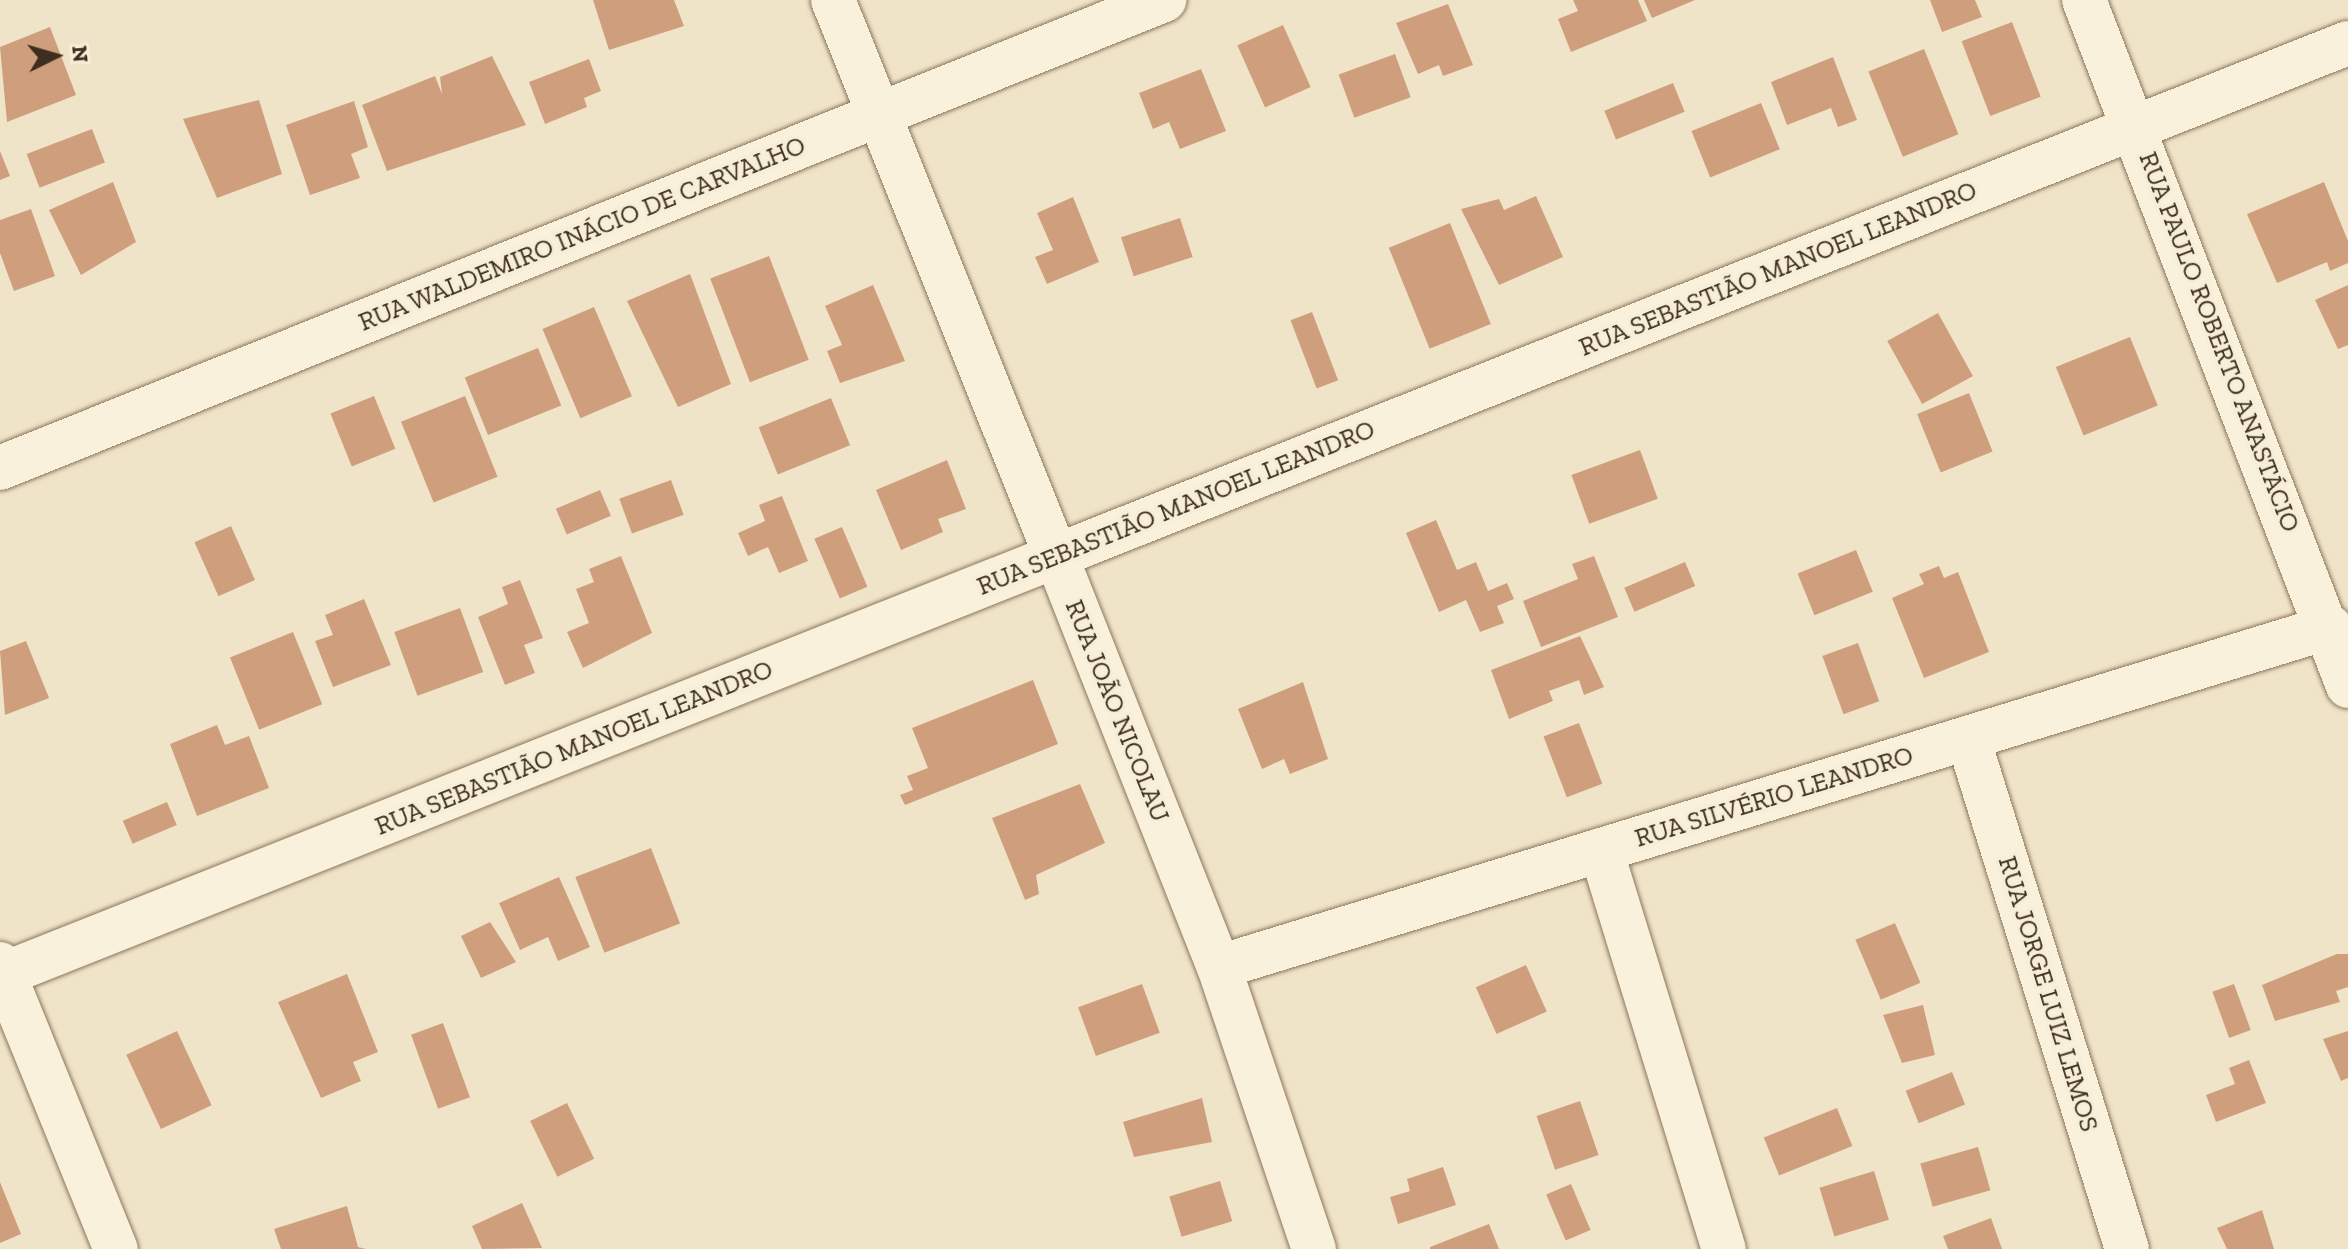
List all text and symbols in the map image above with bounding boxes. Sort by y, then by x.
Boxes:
north arrow [16,16,96,96]
text: N [66,44,95,63]
street label: RUA WALDEMIRO INÁCIO DE CARVALHO [353,130,811,338]
street label: RUA PAULO ROBERTO ANASTÁCIO [2132,147,2306,537]
street label: RUA SEBASTIÃO MANOEL LEANDRO [1574,174,1982,364]
street label: RUA SEBASTIÃO MANOEL LEANDRO [972,413,1380,603]
street label: RUA JOÃO NICOLAU [1058,595,1176,827]
street label: RUA SEBASTIÃO MANOEL LEANDRO [370,653,778,843]
street label: RUA SILVÉRIO LEANDRO [1631,740,1917,854]
street label: RUA JORGE LUIZ LEMOS [1991,852,2105,1136]

